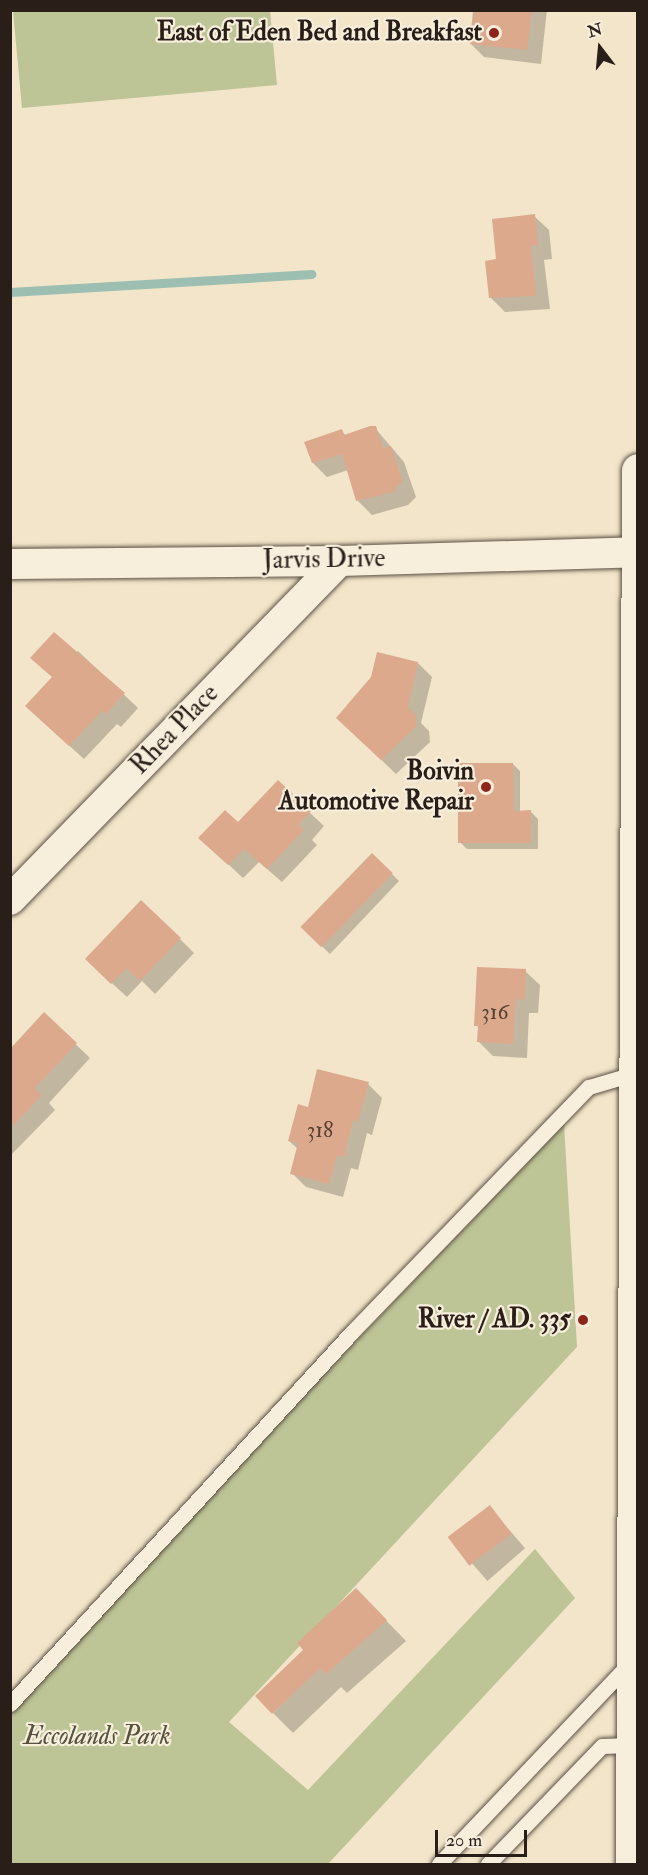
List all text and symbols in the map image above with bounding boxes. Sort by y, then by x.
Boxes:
place label: East of Eden Bed and Breakfast [157,17,482,49]
north arrow [570,18,630,78]
text: N [585,19,605,42]
marker: East of Eden Bed and Breakfast [487,26,501,40]
street label: Jarvis Drive [262,543,386,577]
street label: Rhea Place [124,678,226,782]
place label: Boivin Automotive Repair [278,756,474,818]
marker: Boivin Automotive Repair [479,780,493,794]
house number: 316 [481,1000,509,1026]
house number: 318 [307,1118,333,1144]
place label: River / AD. 335 [418,1304,571,1336]
marker: River / AD. 335 [576,1313,590,1327]
park label: Eccolands Park [24,1721,170,1753]
scale bar [438,1818,530,1856]
text: 20 m [446,1829,482,1852]

